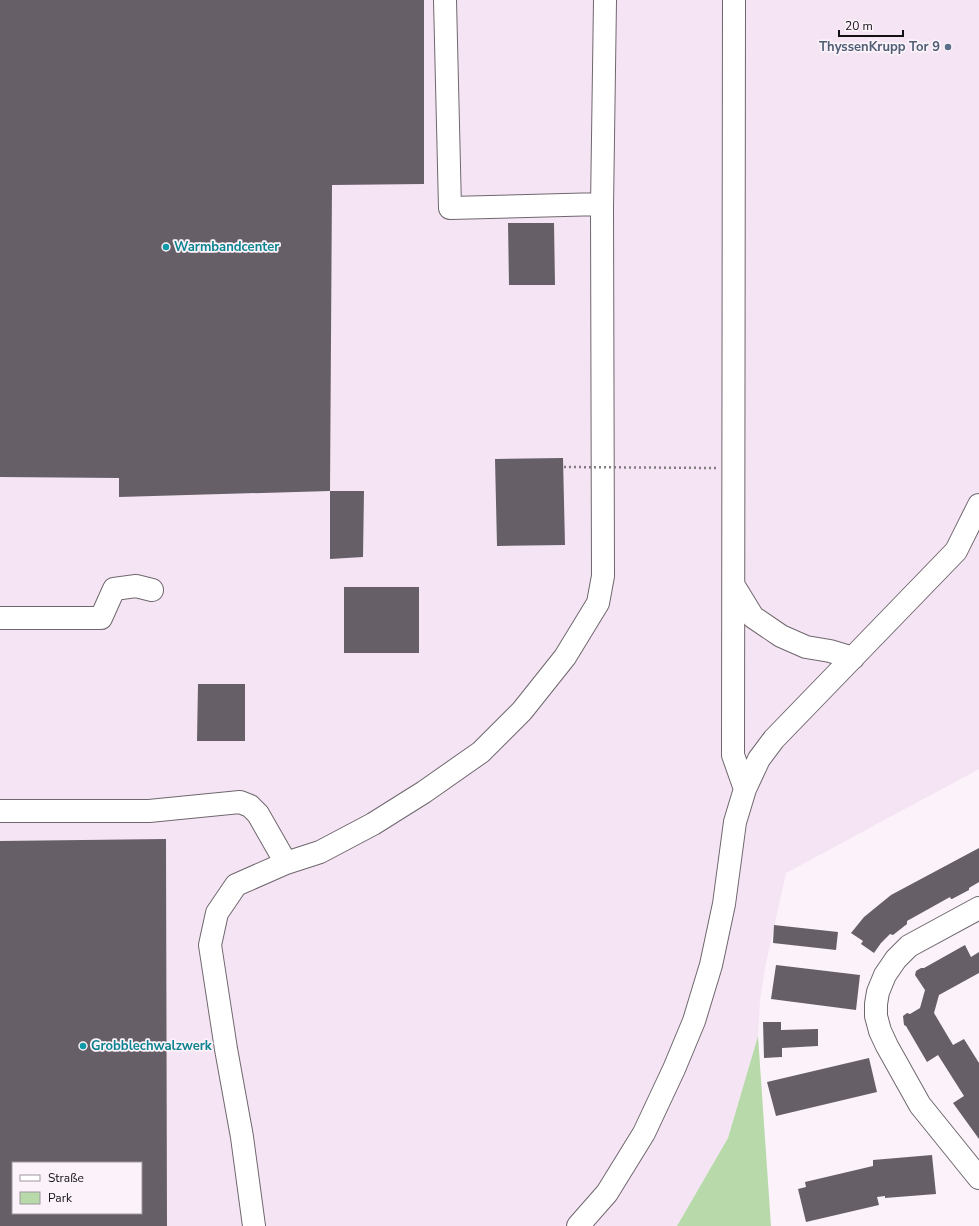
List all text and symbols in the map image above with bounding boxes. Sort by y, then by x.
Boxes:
scale bar [839,12,903,38]
text: 20 m [845,18,873,34]
place label: ThyssenKrupp Tor 9 [819,38,940,56]
marker: ThyssenKrupp Tor 9 [943,42,953,52]
place label: Warmbandcenter [174,238,280,256]
marker: Warmbandcenter [161,242,171,252]
place label: Grobblechwalzwerk [91,1037,213,1055]
marker: Grobblechwalzwerk [78,1041,88,1051]
legend [12,1162,142,1214]
text: Straße [48,1170,84,1186]
text: Park [48,1190,73,1206]

